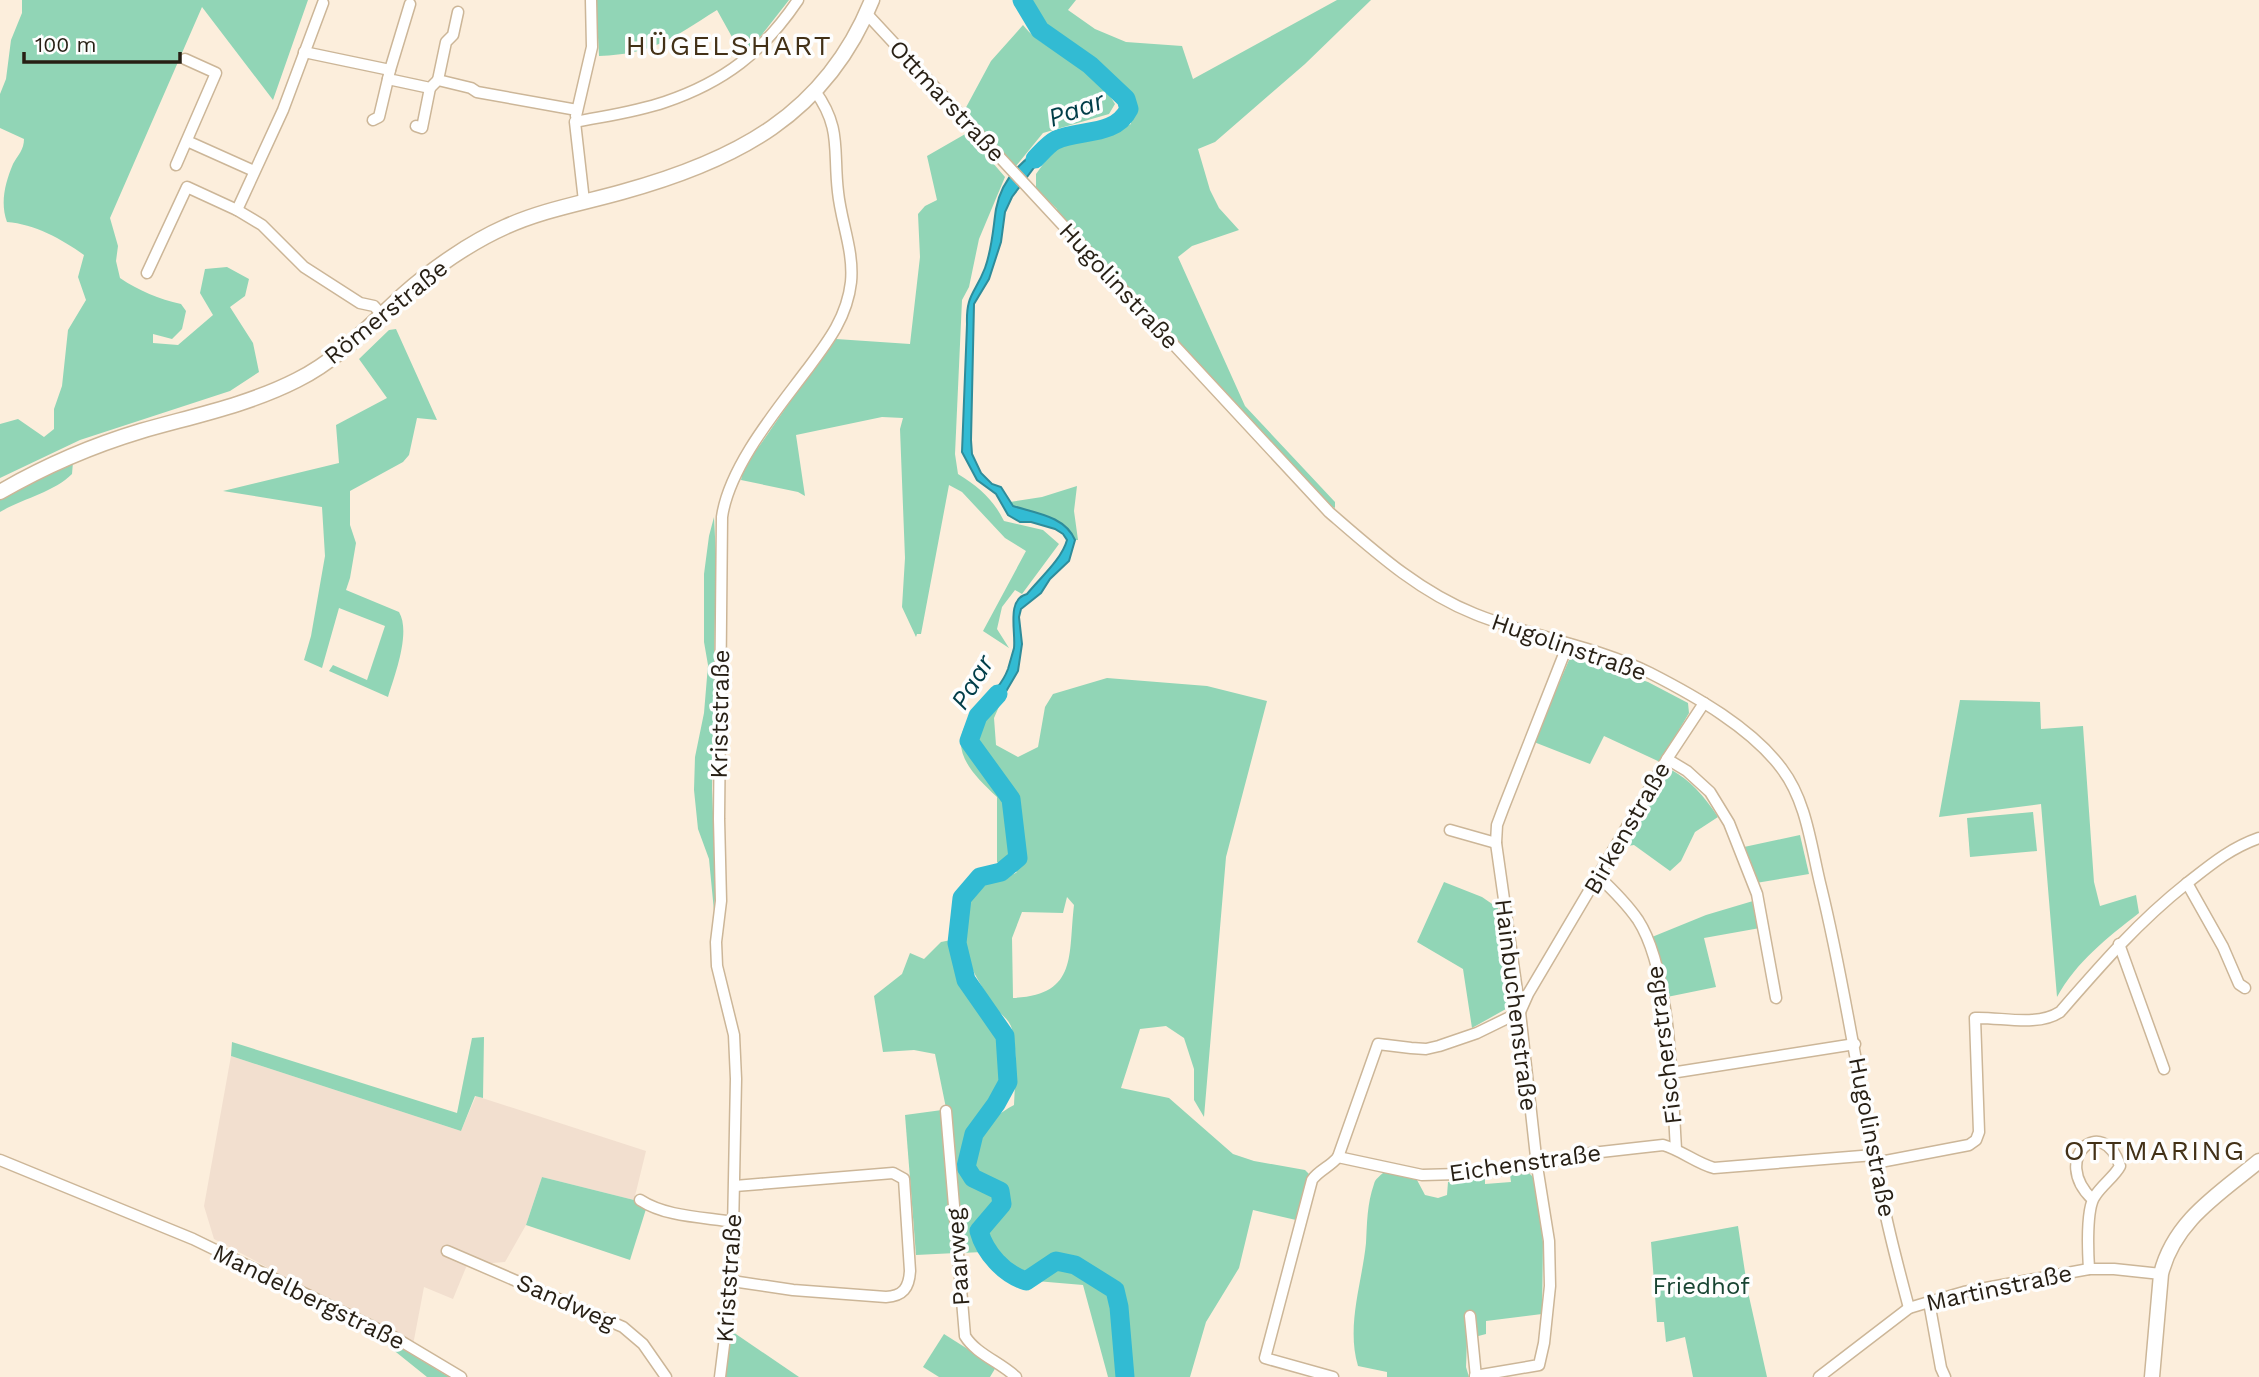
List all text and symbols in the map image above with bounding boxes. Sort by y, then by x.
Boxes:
scale bar [24,21,180,65]
district label: HÜGELSHART [625,29,833,62]
text: 100 m [35,32,97,57]
street label: Ottmarstraße [883,34,1011,168]
water label: Paar [1044,85,1109,133]
street label: Hugolinstraße [1053,217,1185,355]
street label: Römerstraße [319,254,453,370]
street label: Hugolinstraße [1488,607,1650,687]
street label: Kriststraße [705,649,735,779]
water label: Paar [944,649,1000,714]
street label: Birkenstraße [1578,757,1676,899]
street label: Hainbuchenstraße [1489,897,1543,1113]
street label: Fischerstraße [1640,964,1688,1126]
street label: Hugolinstraße [1843,1055,1901,1219]
district label: OTTMARING [2064,1134,2246,1167]
street label: Eichenstraße [1447,1138,1603,1188]
street label: Paarweg [941,1207,975,1307]
street label: Kriststraße [711,1213,747,1343]
street label: Mandelbergstraße [208,1238,410,1356]
street label: Martinstraße [1923,1259,2075,1317]
street label: Sandweg [512,1268,620,1336]
park label: Friedhof [1652,1272,1750,1300]

